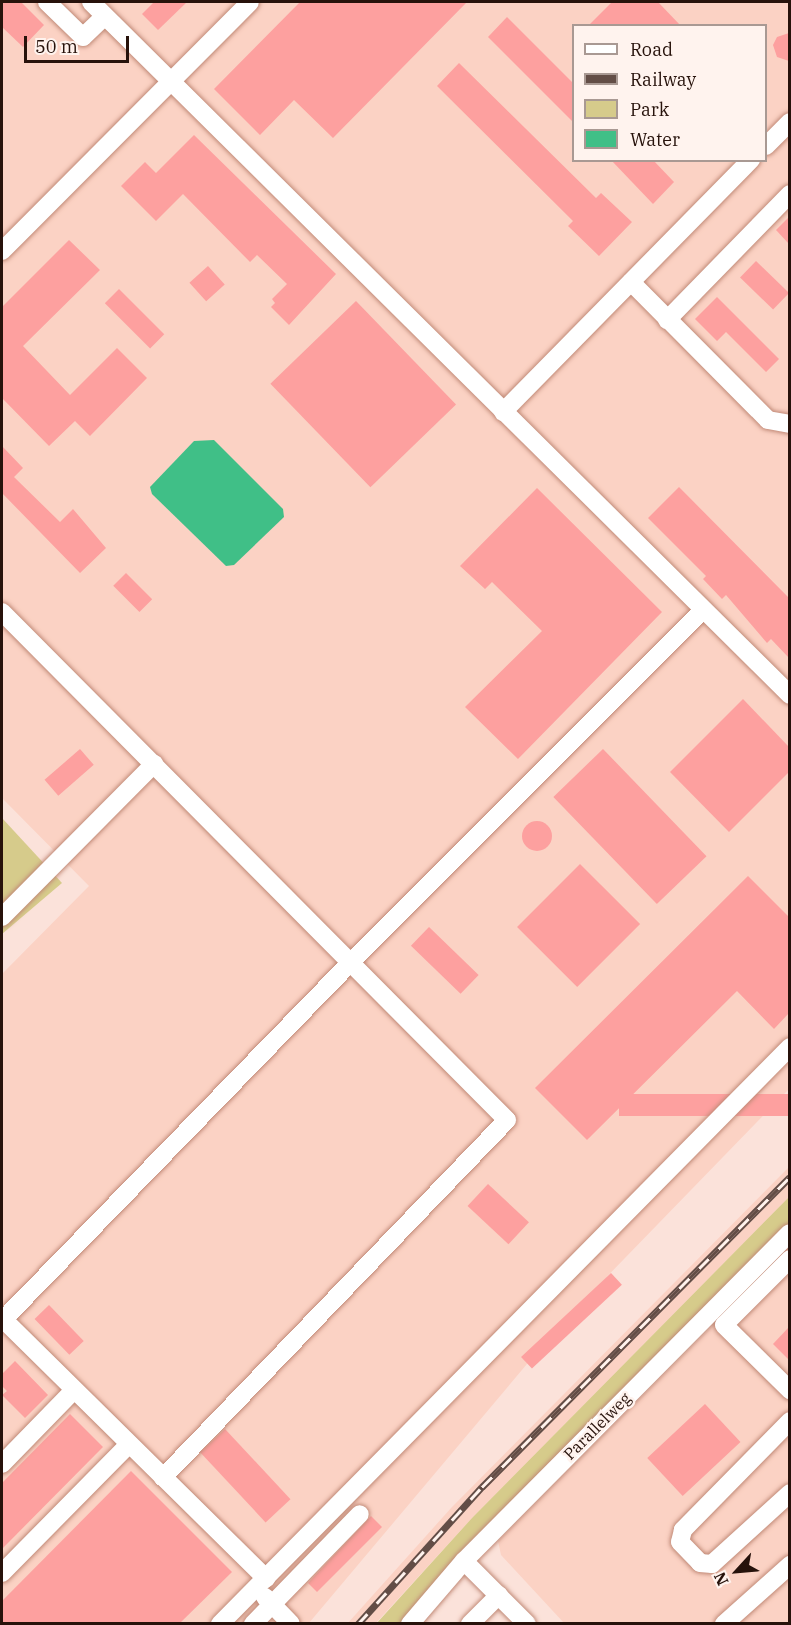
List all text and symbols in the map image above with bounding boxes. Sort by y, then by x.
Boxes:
scale bar [27,24,132,62]
legend [572,24,767,162]
text: 50 m [35,35,78,58]
text: Road [630,38,673,61]
text: Railway [630,68,696,91]
text: Park [630,98,669,121]
text: Water [630,128,680,151]
street label: Parallelweg [559,1388,635,1464]
north arrow [707,1541,767,1601]
text: N [709,1569,733,1589]

